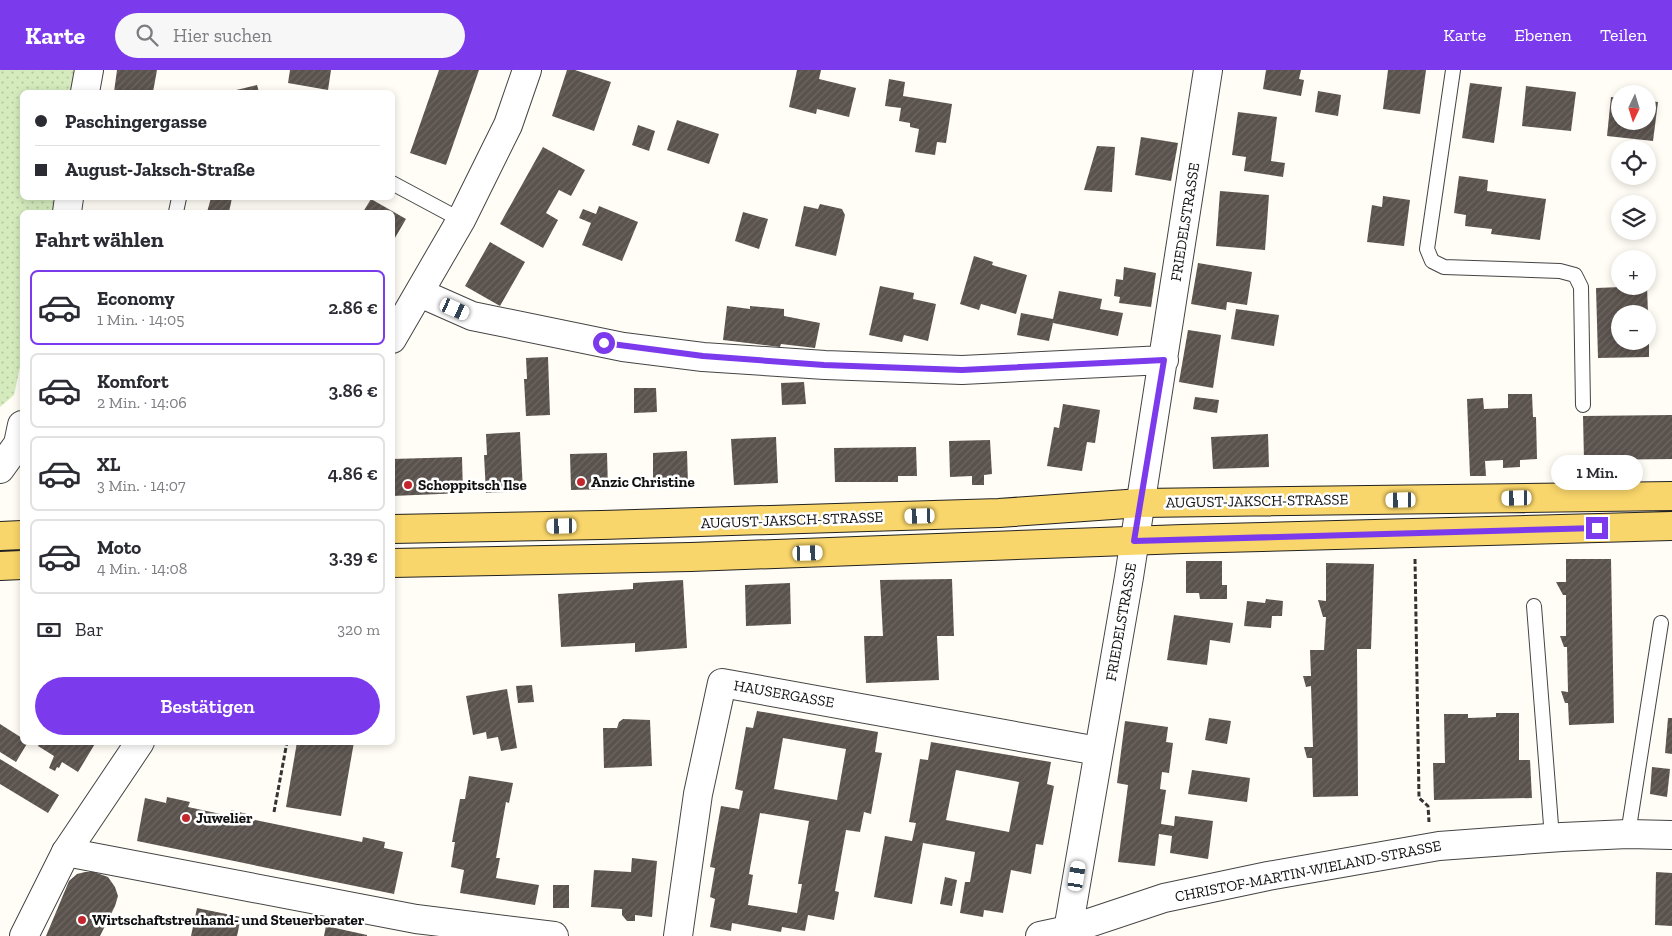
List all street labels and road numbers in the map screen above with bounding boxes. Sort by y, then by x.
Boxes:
street label: FRIEDELSTRASSE [1167,161,1203,283]
street label: AUGUST-JAKSCH-STRASSE [1166,490,1349,512]
street label: AUGUST-JAKSCH-STRASSE [700,508,884,532]
street label: FRIEDELSTRASSE [1102,561,1140,683]
street label: HAUSERGASSE [732,676,836,712]
street label: CHRISTOF-MARTIN-WIELAND-STRASSE [1173,836,1443,906]

